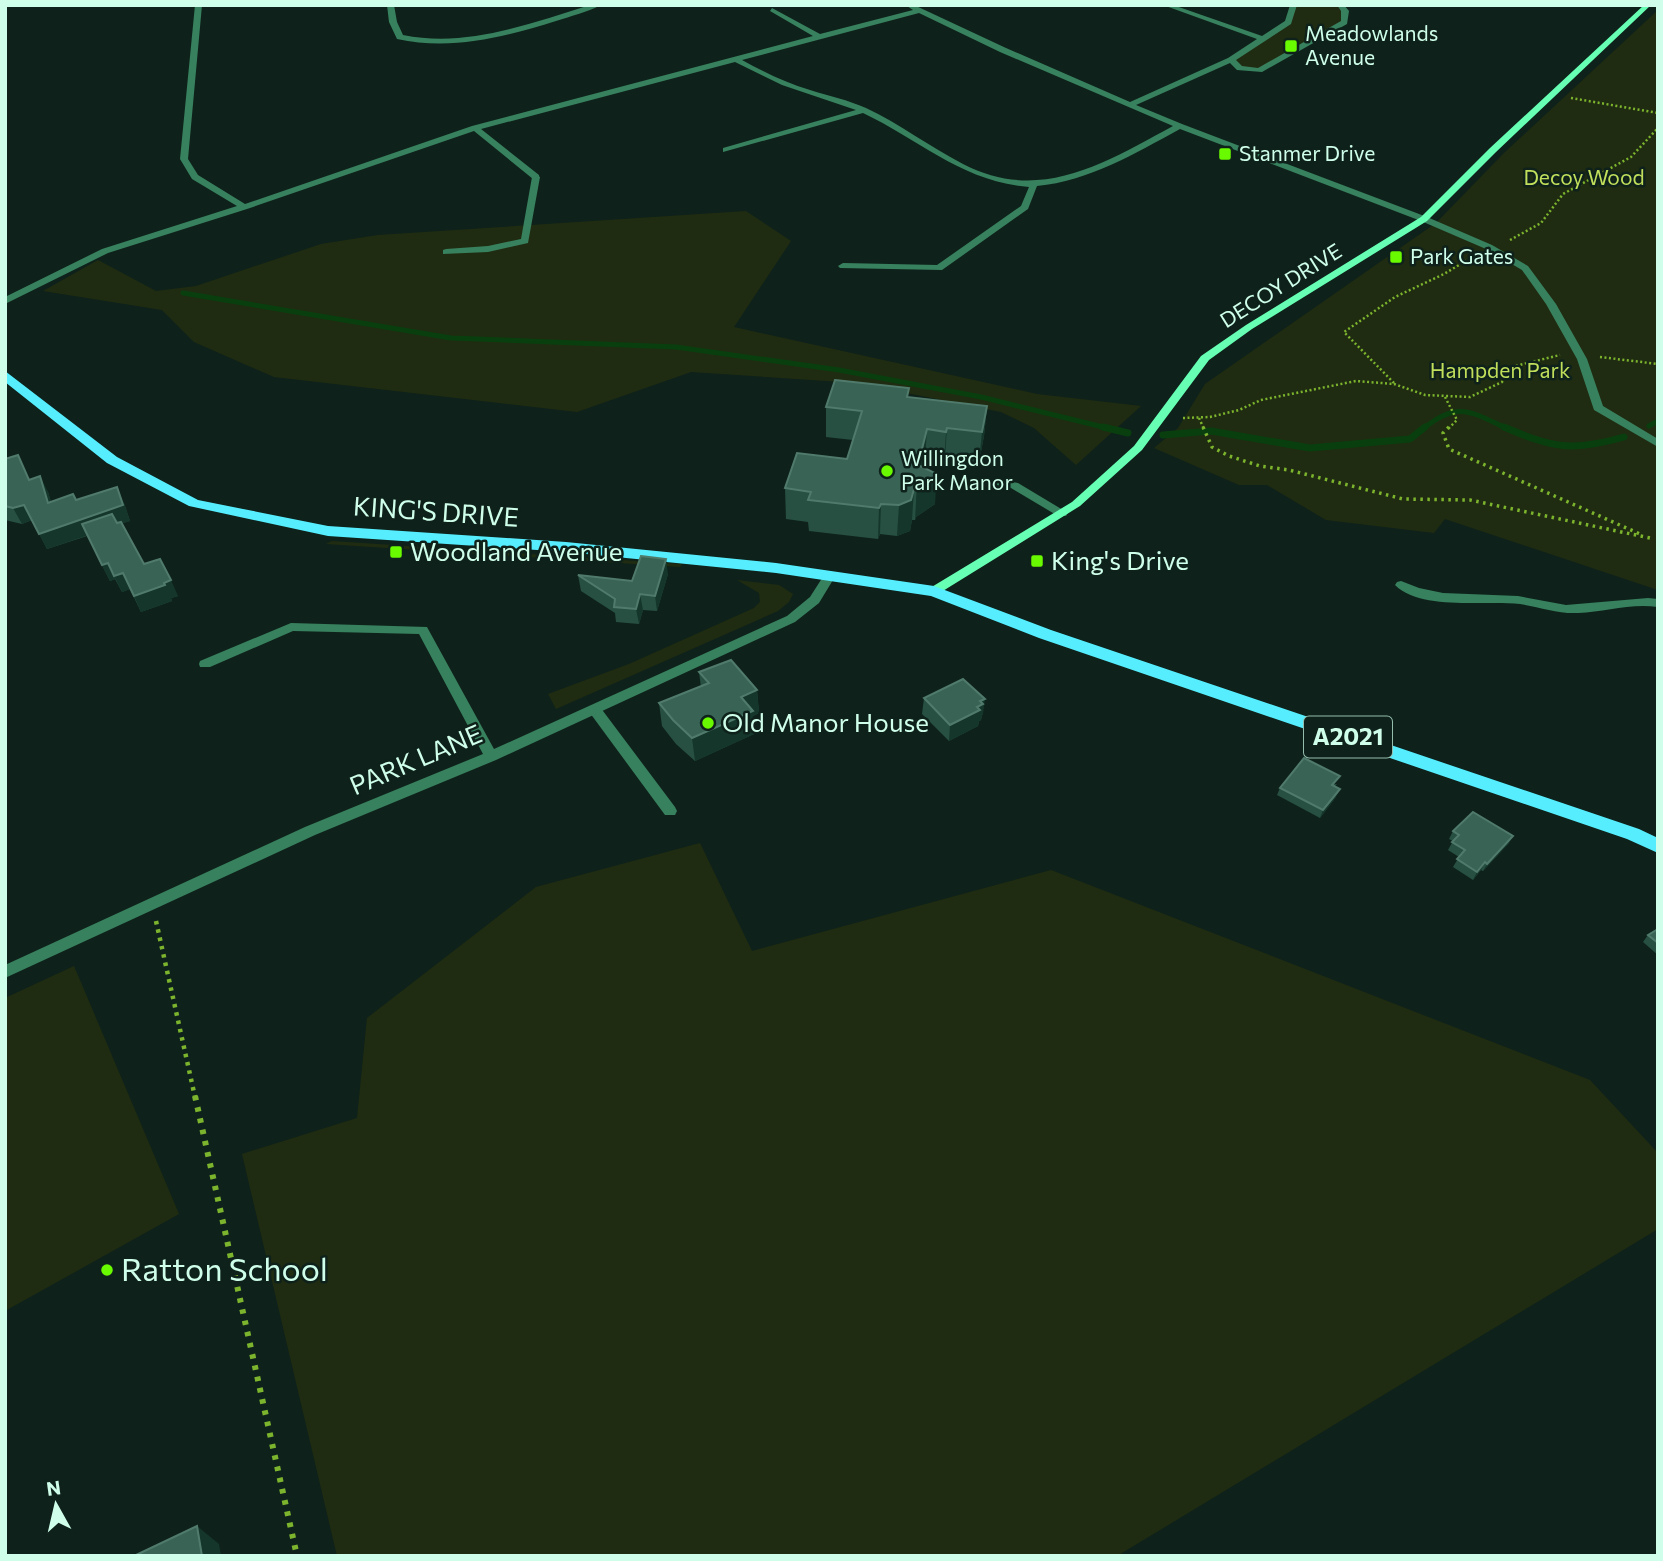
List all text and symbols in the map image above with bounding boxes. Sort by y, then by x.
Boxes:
place label: Meadowlands Avenue [1305,20,1438,69]
marker: Meadowlands Avenue [1283,38,1299,54]
place label: Stanmer Drive [1239,140,1375,165]
marker: Stanmer Drive [1217,146,1233,162]
park label: Decoy Wood [1523,164,1645,189]
street label: DECOY DRIVE [1215,237,1346,332]
place label: Park Gates [1410,243,1513,268]
marker: Park Gates [1388,249,1404,265]
park label: Hampden Park [1430,357,1570,382]
place label: Willingdon Park Manor [901,445,1013,494]
marker: Willingdon Park Manor [879,463,895,479]
street label: KING'S DRIVE [352,489,520,532]
place label: Woodland Avenue [410,535,623,566]
marker: Woodland Avenue [388,544,404,560]
place label: King's Drive [1051,544,1189,575]
marker: King's Drive [1029,553,1045,569]
place label: Old Manor House [722,706,929,737]
marker: Old Manor House [700,715,716,731]
road number: A2021 [1304,716,1392,758]
street label: PARK LANE [345,717,486,800]
place label: Ratton School [121,1248,328,1288]
marker: Ratton School [99,1262,115,1278]
north arrow [21,1470,91,1540]
text: N [45,1475,62,1500]

